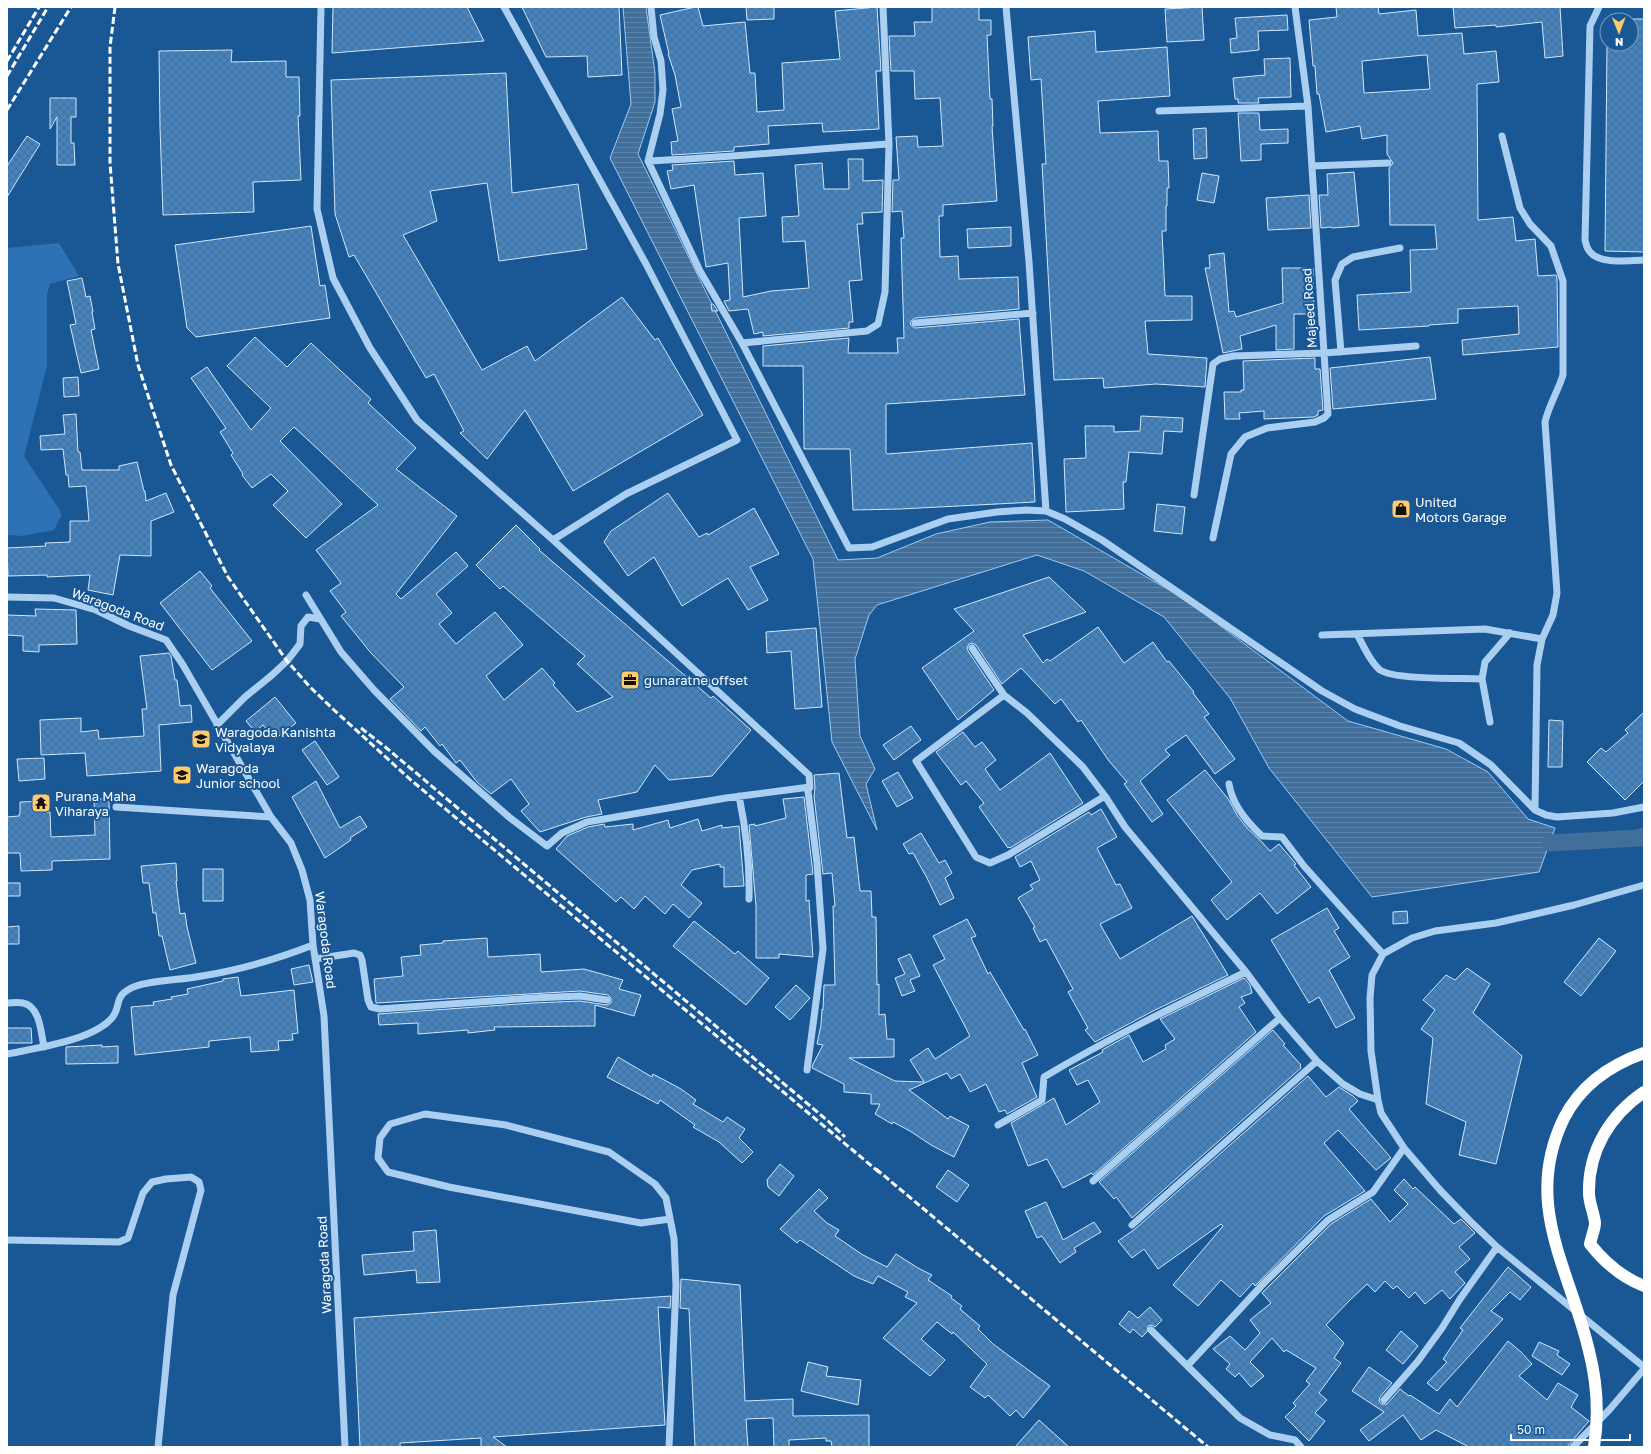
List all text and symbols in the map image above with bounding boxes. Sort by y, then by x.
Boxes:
north arrow [1599,12,1639,52]
text: N [1615,36,1623,49]
street label: Majeed Road [1298,267,1320,349]
place label: United Motors Garage [1415,494,1507,525]
shop icon: United Motors Garage [1390,498,1412,520]
street label: Waragoda Road [69,584,167,634]
office icon: gunaratne offset [619,669,641,691]
place label: gunaratne offset [644,672,748,688]
place label: Waragoda Kanishta Vidyalaya [215,724,336,755]
school or university icon: Waragoda Kanishta Vidyalaya [190,728,212,750]
place label: Waragoda Junior school [196,760,280,791]
school or university icon: Waragoda Junior school [171,764,193,786]
place label: Purana Maha Viharaya [55,788,136,819]
temple icon: Purana Maha Viharaya [30,792,52,814]
street label: Waragoda Road [312,890,340,990]
street label: Waragoda Road [313,1216,335,1314]
scale bar [1511,1416,1630,1442]
text: 50 m [1517,1422,1545,1437]

